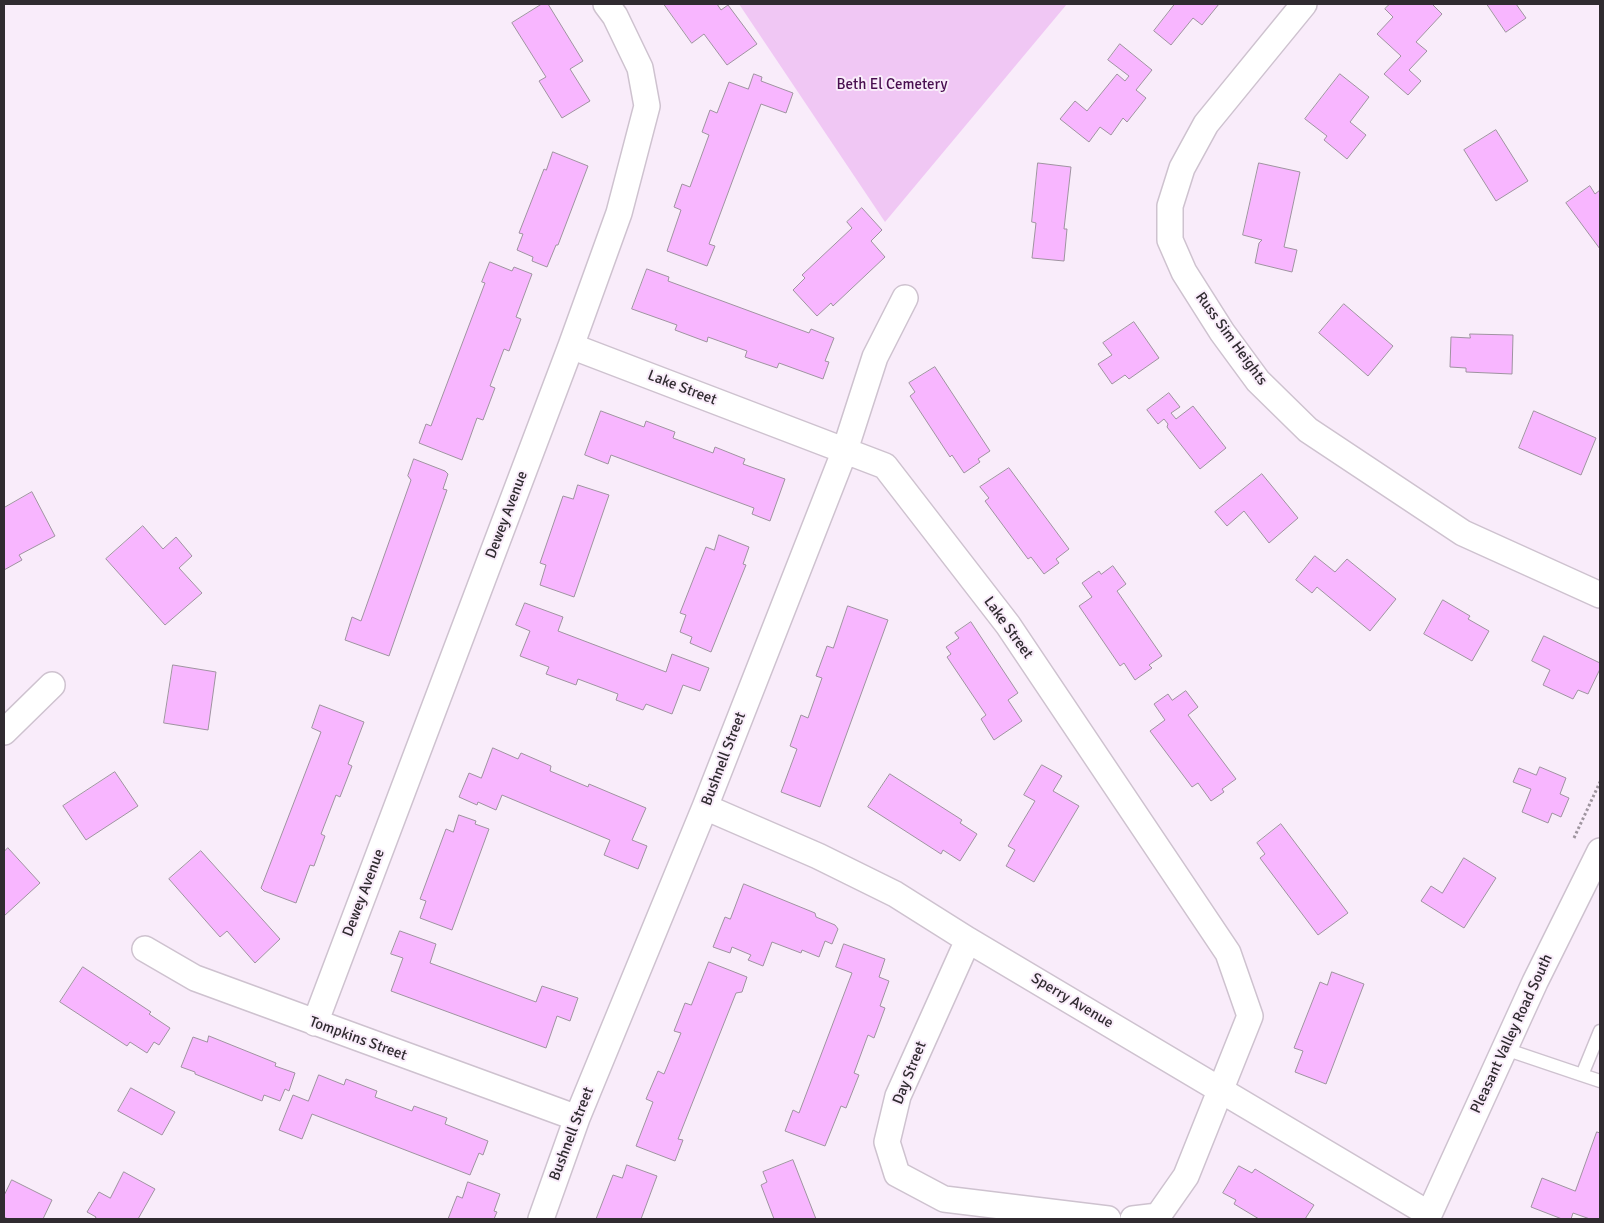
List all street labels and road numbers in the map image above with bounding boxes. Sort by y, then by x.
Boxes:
street label: Russ Sim Heights [1191,289,1271,389]
street label: Lake Street [645,367,719,409]
street label: Dewey Avenue [482,469,532,561]
street label: Lake Street [979,593,1037,663]
street label: Bushnell Street [698,710,750,808]
street label: Dewey Avenue [339,847,389,939]
street label: Pleasant Valley Road South [1467,951,1557,1117]
street label: Sperry Avenue [1028,969,1116,1033]
street label: Tompkins Street [307,1013,409,1065]
street label: Day Street [889,1039,931,1107]
street label: Bushnell Street [546,1085,598,1183]

